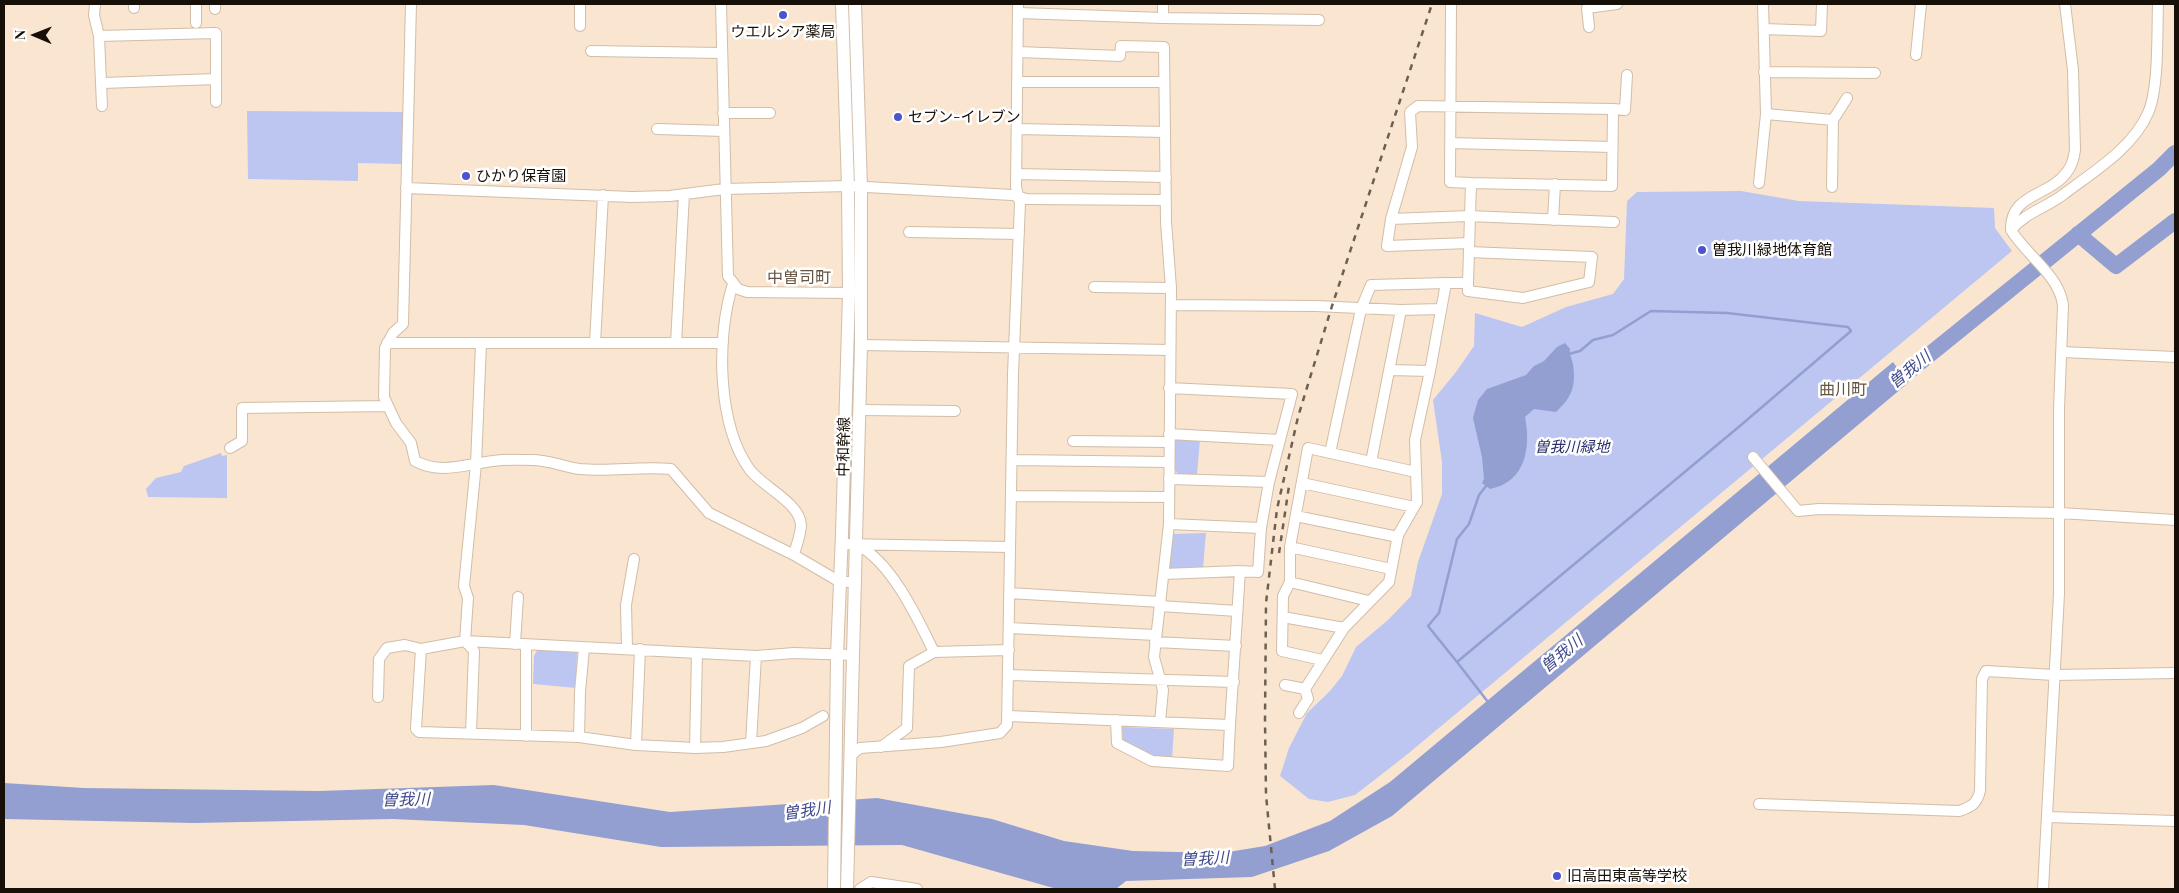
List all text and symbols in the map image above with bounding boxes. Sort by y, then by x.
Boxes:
marker: ウエルシア薬局 [777,9,789,21]
north arrow [10,10,60,60]
place label: ウエルシア薬局 [731,23,835,41]
text: N [10,30,29,40]
place label: セブン-イレブン [908,108,1020,126]
marker: セブン-イレブン [892,111,904,123]
place label: ひかり保育園 [476,167,566,185]
marker: ひかり保育園 [460,170,472,182]
place label: 曽我川緑地体育館 [1712,241,1832,259]
marker: 曽我川緑地体育館 [1696,244,1708,256]
district label: 中曽司町 [767,268,831,288]
water label: 曽我川 [1885,347,1935,393]
district label: 曲川町 [1819,380,1867,400]
street label: 中和幹線 [834,417,854,477]
park label: 曽我川緑地 [1535,438,1609,456]
water label: 曽我川 [1537,631,1587,677]
water label: 曽我川 [382,790,430,810]
water label: 曽我川 [782,798,832,824]
water label: 曽我川 [1181,848,1229,870]
place label: 旧高田東高等学校 [1567,867,1687,885]
marker: 旧高田東高等学校 [1551,870,1563,882]

